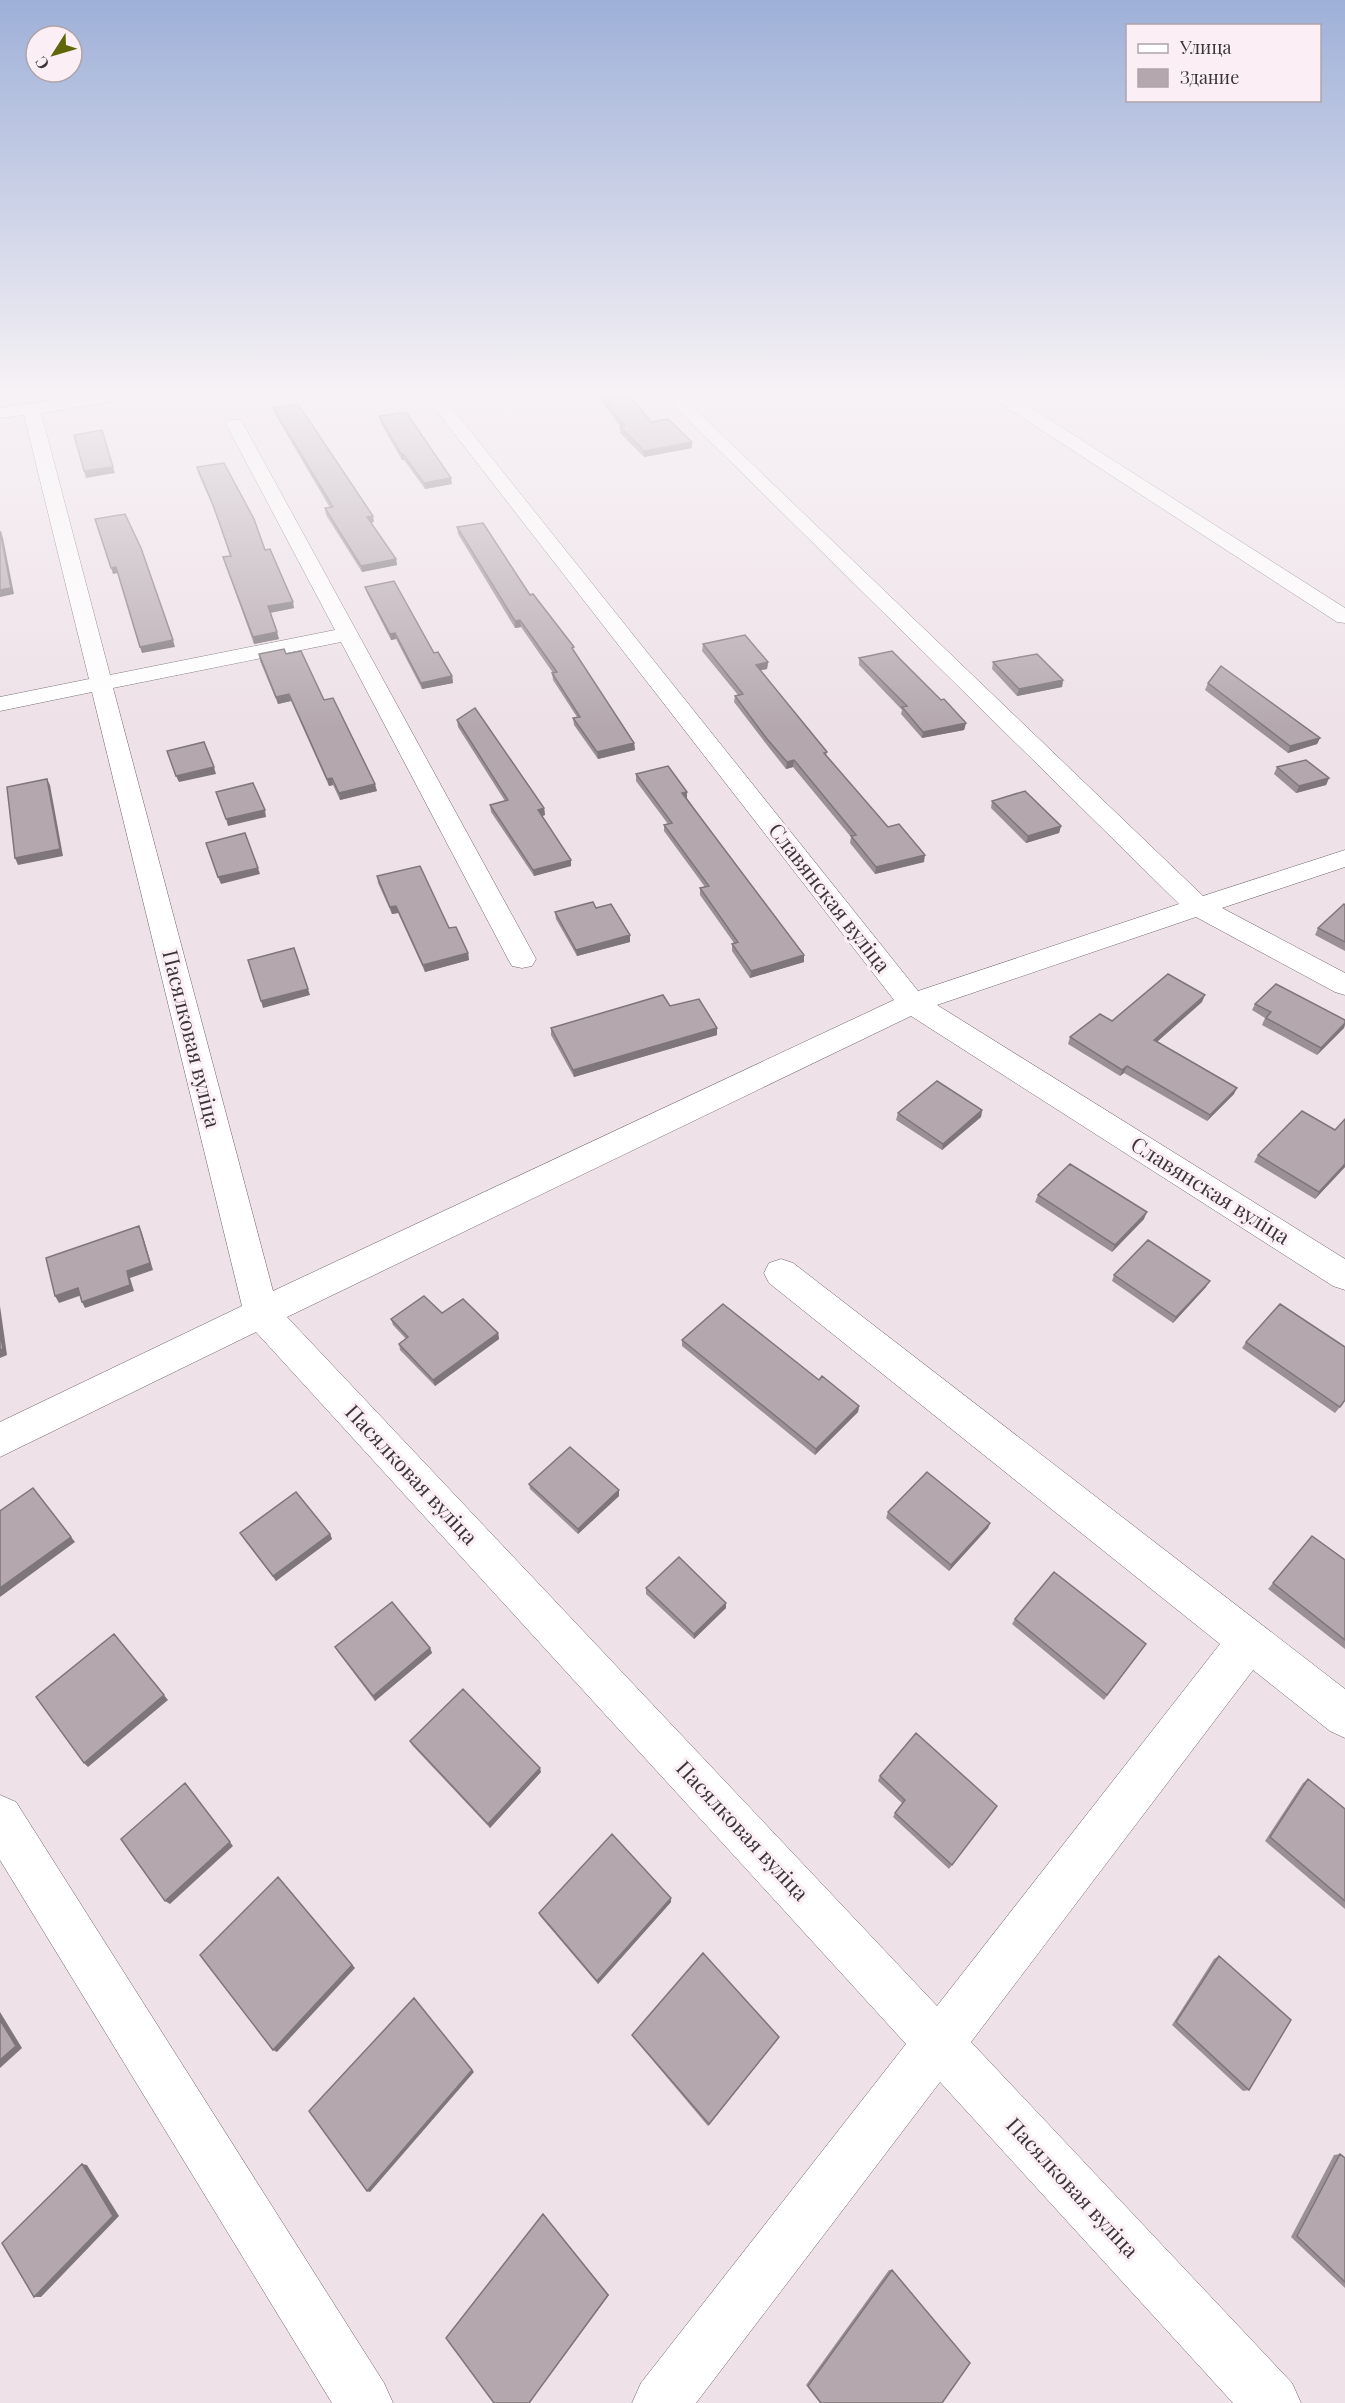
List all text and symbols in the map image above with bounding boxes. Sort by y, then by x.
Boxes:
north arrow [24,24,84,84]
legend [1126,24,1321,102]
text: Улица [1179,35,1231,59]
text: С [30,53,53,74]
text: Здание [1180,65,1239,89]
street label: Славянская вуліца [763,816,898,978]
street label: Пасялковая вуліца [157,947,229,1131]
street label: Славянская вуліца [1126,1129,1296,1250]
street label: Пасялковая вуліца [340,1397,485,1550]
street label: Пасялковая вуліца [671,1753,816,1906]
street label: Пасялковая вуліца [1001,2110,1146,2263]

